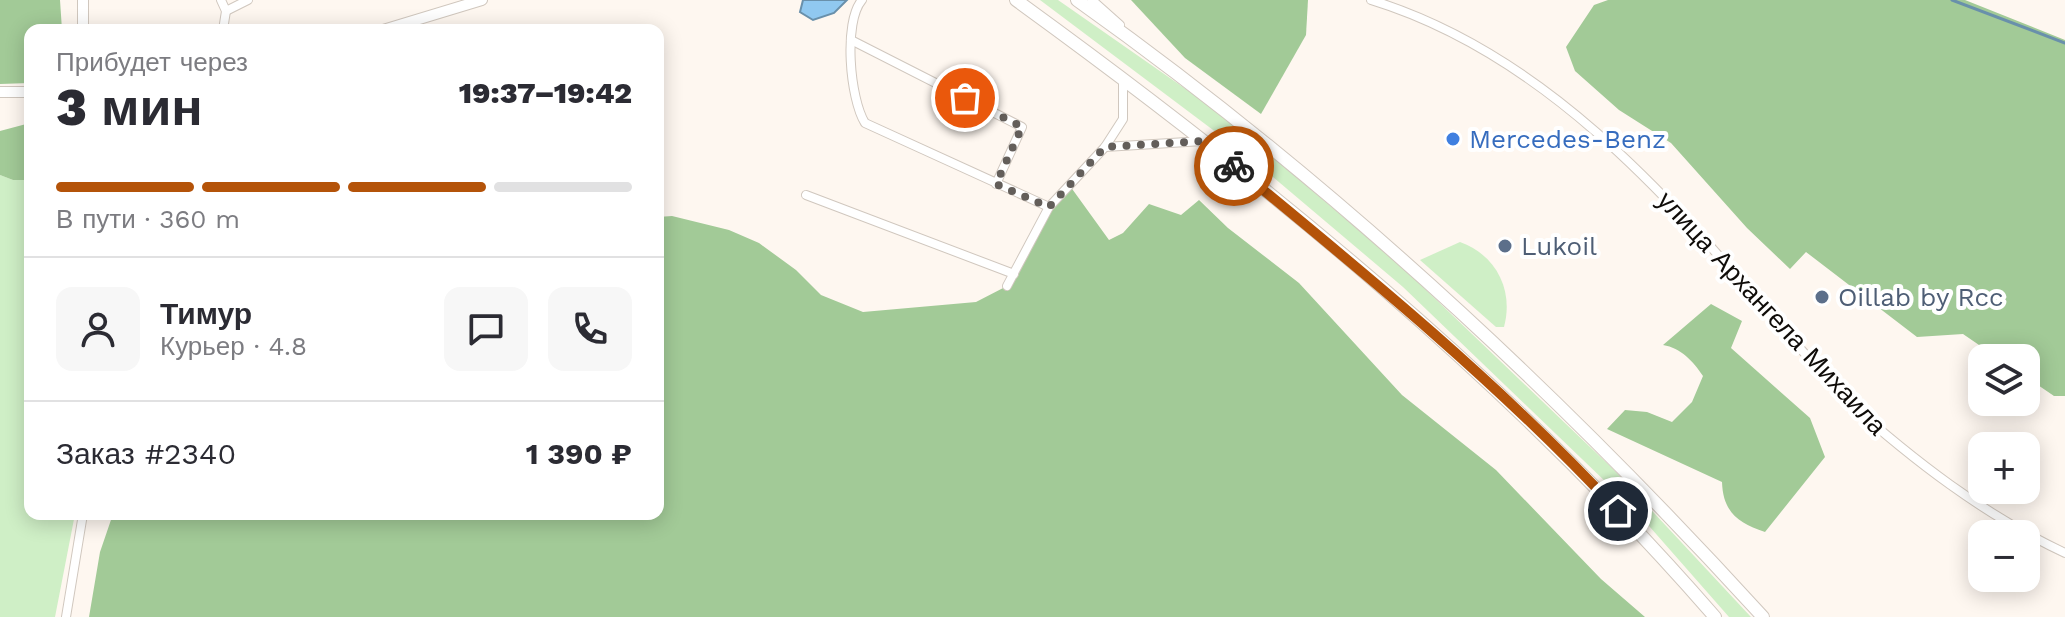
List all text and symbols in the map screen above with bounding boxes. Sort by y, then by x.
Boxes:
text: Прибудет через [56,47,248,77]
pin [931,64,999,132]
text: 19:37–19:42 [459,75,632,110]
icon: bag [943,76,987,120]
text: 3 мин [56,77,203,138]
place label: Mercedes-Benz [1469,124,1666,154]
courier [1194,126,1274,206]
marker: Mercedes-Benz [1444,130,1462,148]
icon: bike [1212,144,1256,188]
street label: улица Архангела Михаила [1651,185,1893,441]
text: В пути · 360 m [56,204,240,234]
place label: Lukoil [1521,231,1597,261]
marker: Lukoil [1496,237,1514,255]
place label: Oillab by Rcc [1838,282,2004,312]
button: person [56,287,140,371]
button: chat [444,287,528,371]
button: phone [548,287,632,371]
marker: Oillab by Rcc [1813,288,1831,306]
text: Тимур [160,296,252,331]
text: Курьер · 4.8 [160,331,307,361]
map controls [1968,344,2040,592]
button: layers [1968,344,2040,416]
button: + [1968,432,2040,504]
text: Заказ #2340 [56,436,236,471]
text: 1 390 ₽ [526,436,632,471]
pin [1584,477,1652,545]
icon: home [1596,489,1640,533]
button: − [1968,520,2040,592]

